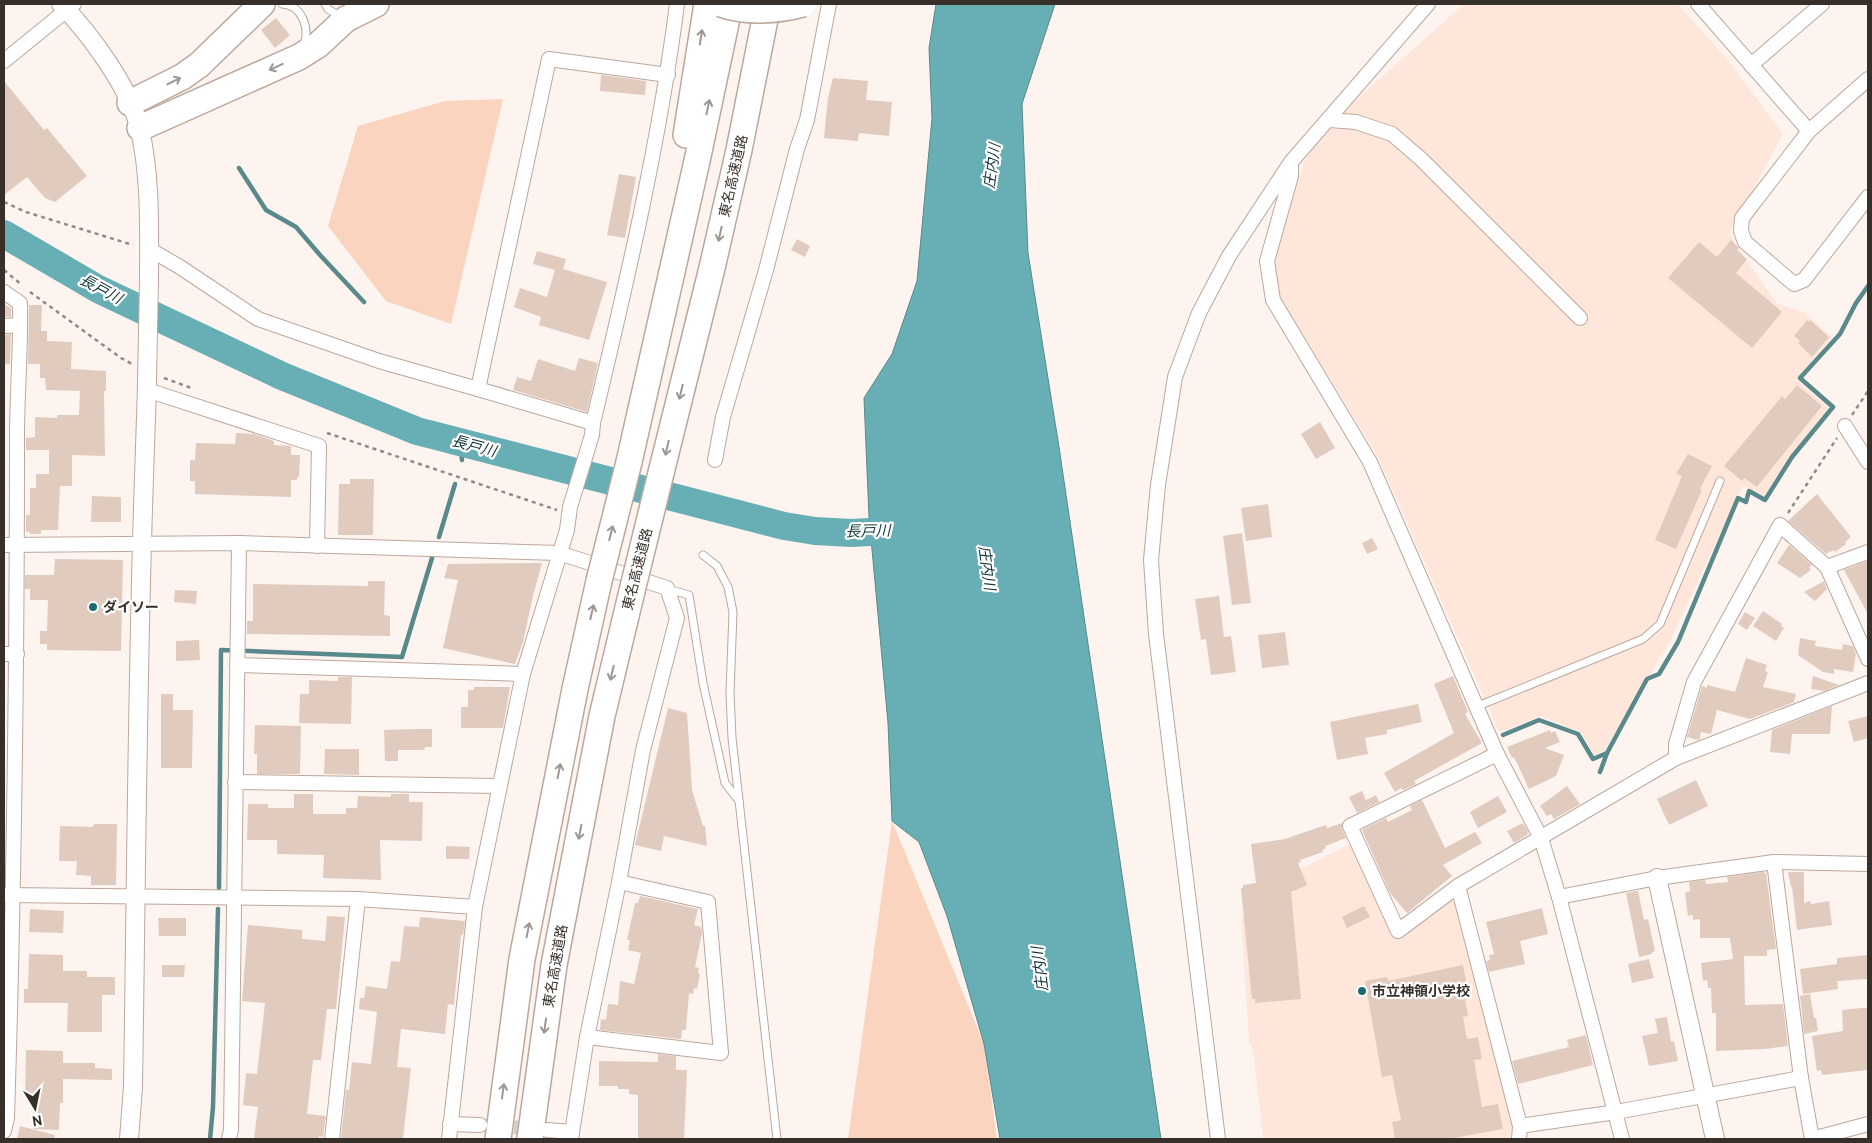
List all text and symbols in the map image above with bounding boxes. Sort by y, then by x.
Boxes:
one-way arrow [697,29,707,45]
one-way arrow [269,63,284,73]
one-way arrow [166,76,181,86]
one-way arrow [704,100,713,116]
street label: 東名高速道路 [717,134,752,219]
water label: 庄内川 [981,141,1006,190]
one-way arrow [714,225,724,241]
water label: 長戸川 [76,271,126,310]
one-way arrow [676,383,685,399]
water label: 長戸川 [449,432,500,463]
one-way arrow [662,439,671,455]
water label: 長戸川 [845,523,893,542]
one-way arrow [607,526,616,542]
street label: 東名高速道路 [620,527,657,612]
water label: 庄内川 [973,545,998,594]
place label: ダイソー [103,599,159,617]
marker: ダイソー [87,601,99,613]
one-way arrow [588,604,597,620]
one-way arrow [607,664,616,680]
one-way arrow [555,763,564,779]
one-way arrow [574,823,584,839]
one-way arrow [523,923,533,939]
street label: 東名高速道路 [541,923,572,1009]
water label: 庄内川 [1029,943,1054,992]
place label: 市立神領小学校 [1372,983,1470,1001]
marker: 市立神領小学校 [1356,985,1368,997]
one-way arrow [540,1018,550,1034]
north arrow [10,1083,60,1133]
one-way arrow [498,1083,508,1099]
text: N [31,1110,43,1129]

